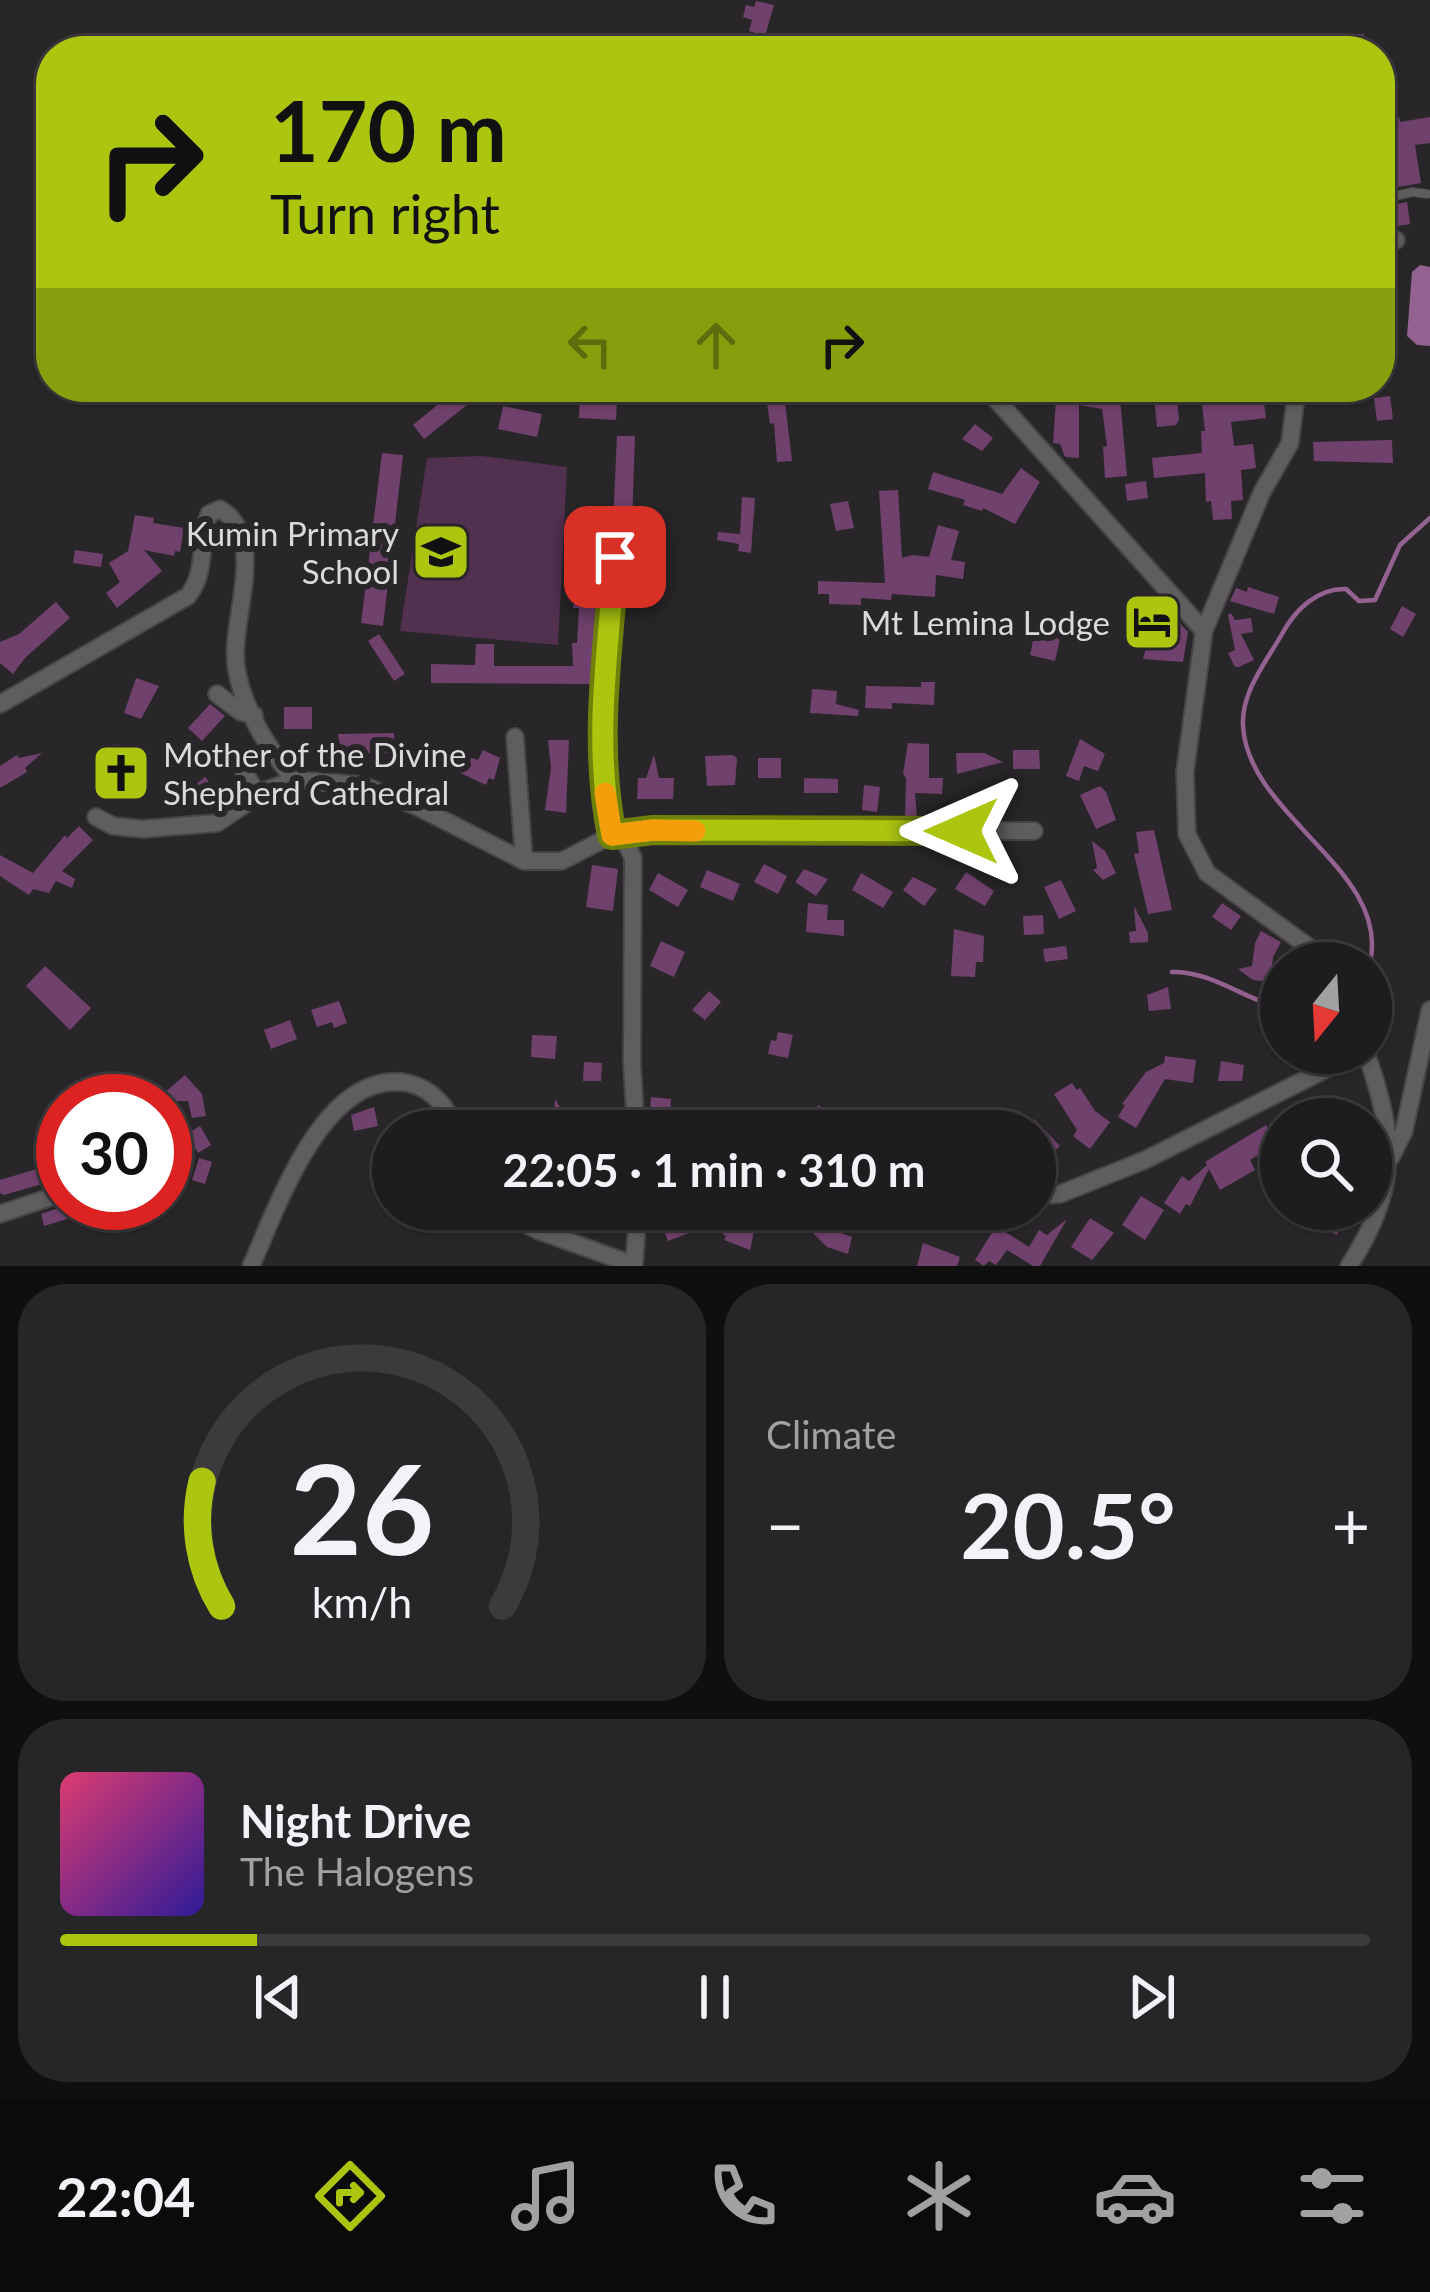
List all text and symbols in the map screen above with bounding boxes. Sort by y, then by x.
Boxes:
text: 170 m [270,79,507,180]
icon: right [72,84,228,240]
text: Turn right [270,181,500,246]
icon: left [557,312,623,378]
icon: ahead [683,312,749,378]
icon: right [809,312,875,378]
pin [564,506,666,608]
place label: Kumin Primary School [186,513,399,591]
school or university icon: Kumin Primary School [410,521,472,583]
icon: arrive [582,524,648,590]
hotel icon: Mt Lemina Lodge [1121,591,1183,653]
place label: Mt Lemina Lodge [861,602,1110,642]
place label: Mother of the Divine Shepherd Cathedral [163,734,466,812]
church icon: Mother of the Divine Shepherd Cathedral [90,742,152,804]
position arrow [899,768,1025,894]
north arrow [1260,942,1392,1074]
map controls [1260,942,1392,1230]
speed limit sign: 30 [36,1074,192,1230]
button: search [1260,1098,1392,1230]
text: 22:05 · 1 min · 310 m [503,1143,925,1197]
text: Climate [766,1411,896,1457]
text: 26 [290,1432,434,1582]
text: 20.5° [960,1470,1176,1578]
text: − [766,1485,804,1564]
text: + [1332,1485,1370,1564]
text: km/h [312,1575,412,1626]
text: Night Drive [240,1794,471,1848]
text: The Halogens [240,1848,474,1894]
icon: previous [245,1964,311,2030]
icon: pause [682,1964,748,2030]
icon: next [1119,1964,1185,2030]
icon: directions [308,2154,392,2238]
icon: music [504,2154,588,2238]
icon: phone [701,2154,785,2238]
icon: climate [897,2154,981,2238]
icon: car [1093,2154,1177,2238]
icon: filters [1290,2154,1374,2238]
text: 22:04 [56,2164,195,2229]

